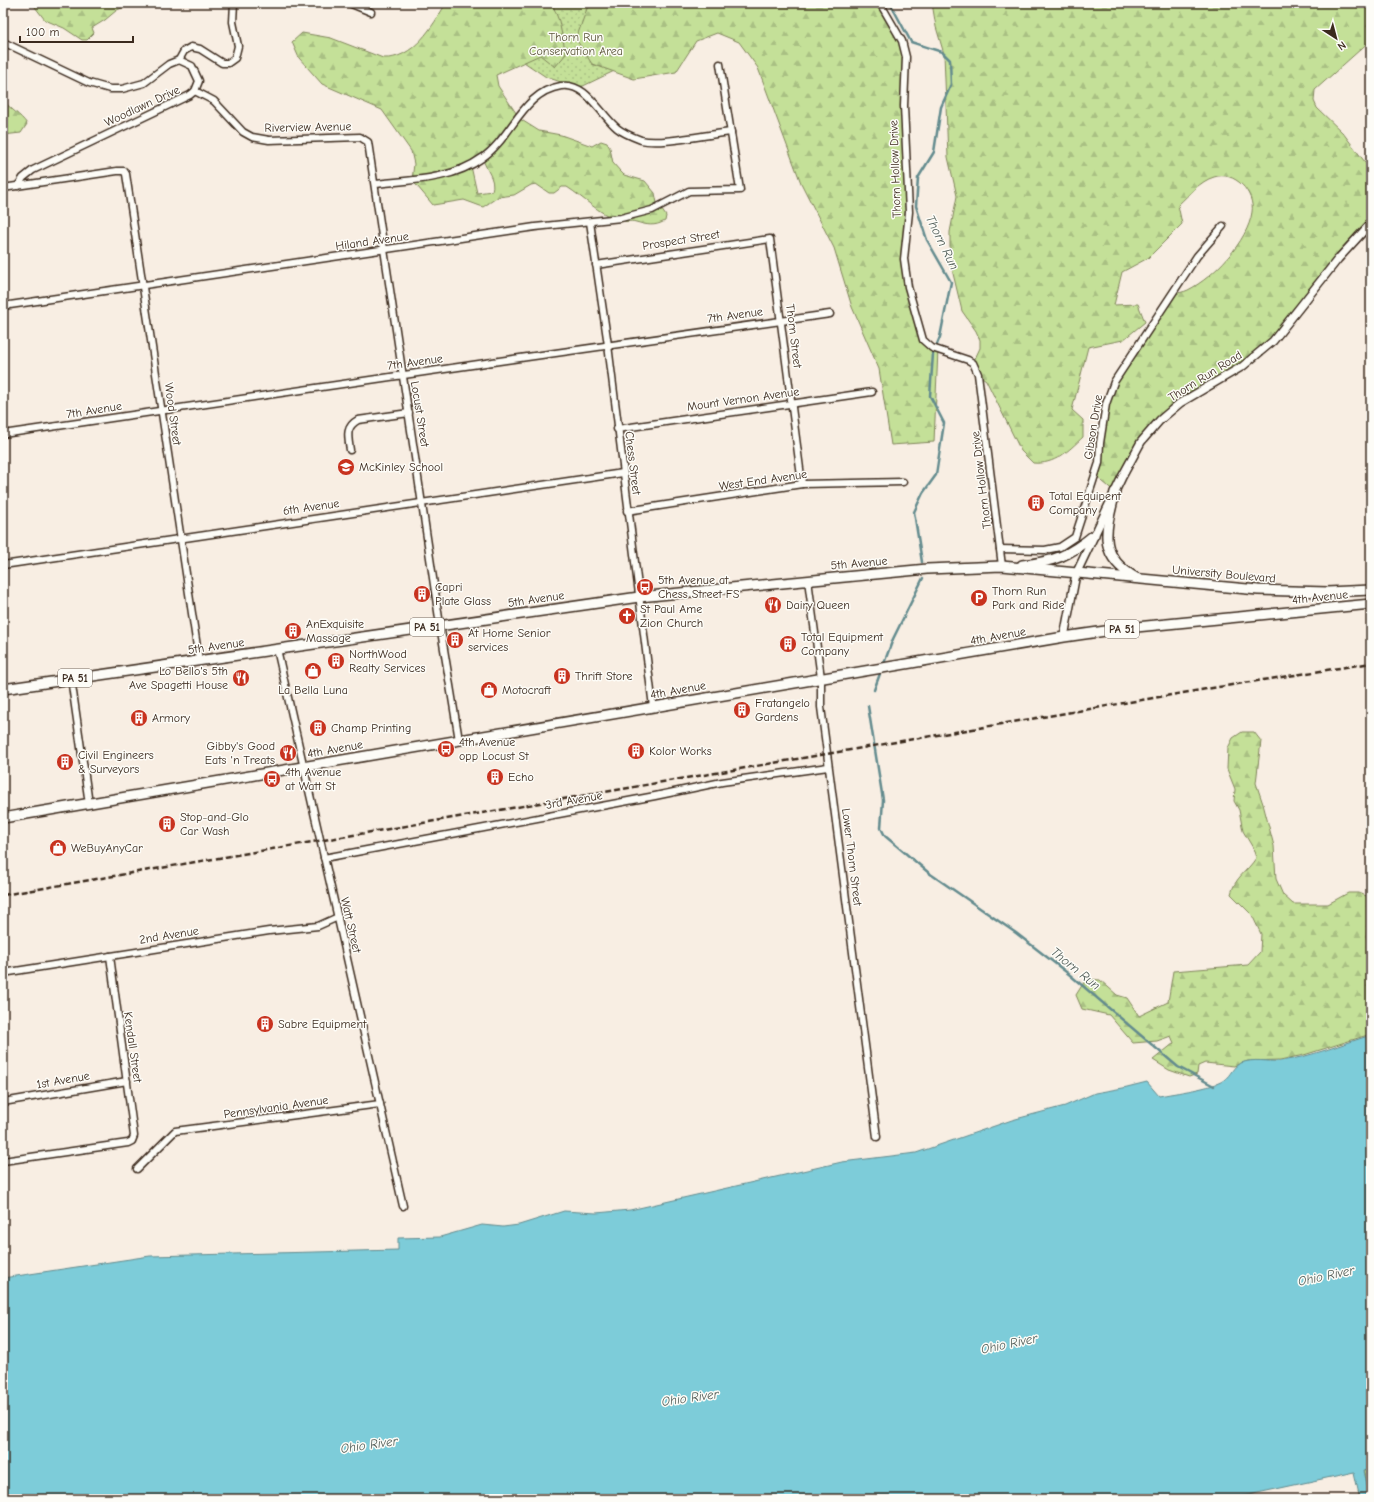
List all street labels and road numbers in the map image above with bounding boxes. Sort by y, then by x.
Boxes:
street label: Woodlawn Drive [102,82,182,130]
street label: Riverview Avenue [264,119,352,135]
street label: Thorn Hollow Drive [886,120,904,218]
street label: Prospect Street [641,227,721,253]
street label: Hiland Avenue [335,229,409,253]
street label: Thorn Street [783,303,805,369]
street label: 7th Avenue [706,304,764,326]
street label: Thorn Run Road [1166,348,1244,404]
street label: 7th Avenue [386,351,444,373]
street label: Locust Street [408,380,432,449]
street label: Wood Street [162,382,184,447]
street label: Mount Vernon Avenue [686,384,800,414]
street label: Gibson Drive [1081,394,1105,460]
street label: 7th Avenue [65,399,123,421]
street label: Chess Street [622,430,644,496]
street label: Thorn Hollow Drive [968,431,994,529]
street label: West End Avenue [718,467,808,493]
street label: 6th Avenue [282,496,340,518]
street label: 5th Avenue [830,554,888,572]
street label: University Boulevard [1172,562,1276,586]
street label: 4th Avenue [1291,587,1349,607]
street label: 5th Avenue [507,588,565,610]
road number: PA 51 [410,618,444,636]
road number: PA 51 [1105,620,1139,638]
street label: 4th Avenue [969,624,1027,648]
street label: 5th Avenue [187,635,245,657]
road number: PA 51 [58,669,92,687]
street label: 4th Avenue [649,678,707,702]
street label: 4th Avenue [306,737,364,761]
street label: 3rd Avenue [545,788,603,812]
street label: Lower Thorn Street [839,807,865,907]
street label: Watt Street [338,896,364,955]
street label: 2nd Avenue [138,923,200,947]
street label: Kendall Street [121,1011,145,1084]
street label: 1st Avenue [35,1068,91,1092]
street label: Pennsylvania Avenue [223,1093,329,1121]

